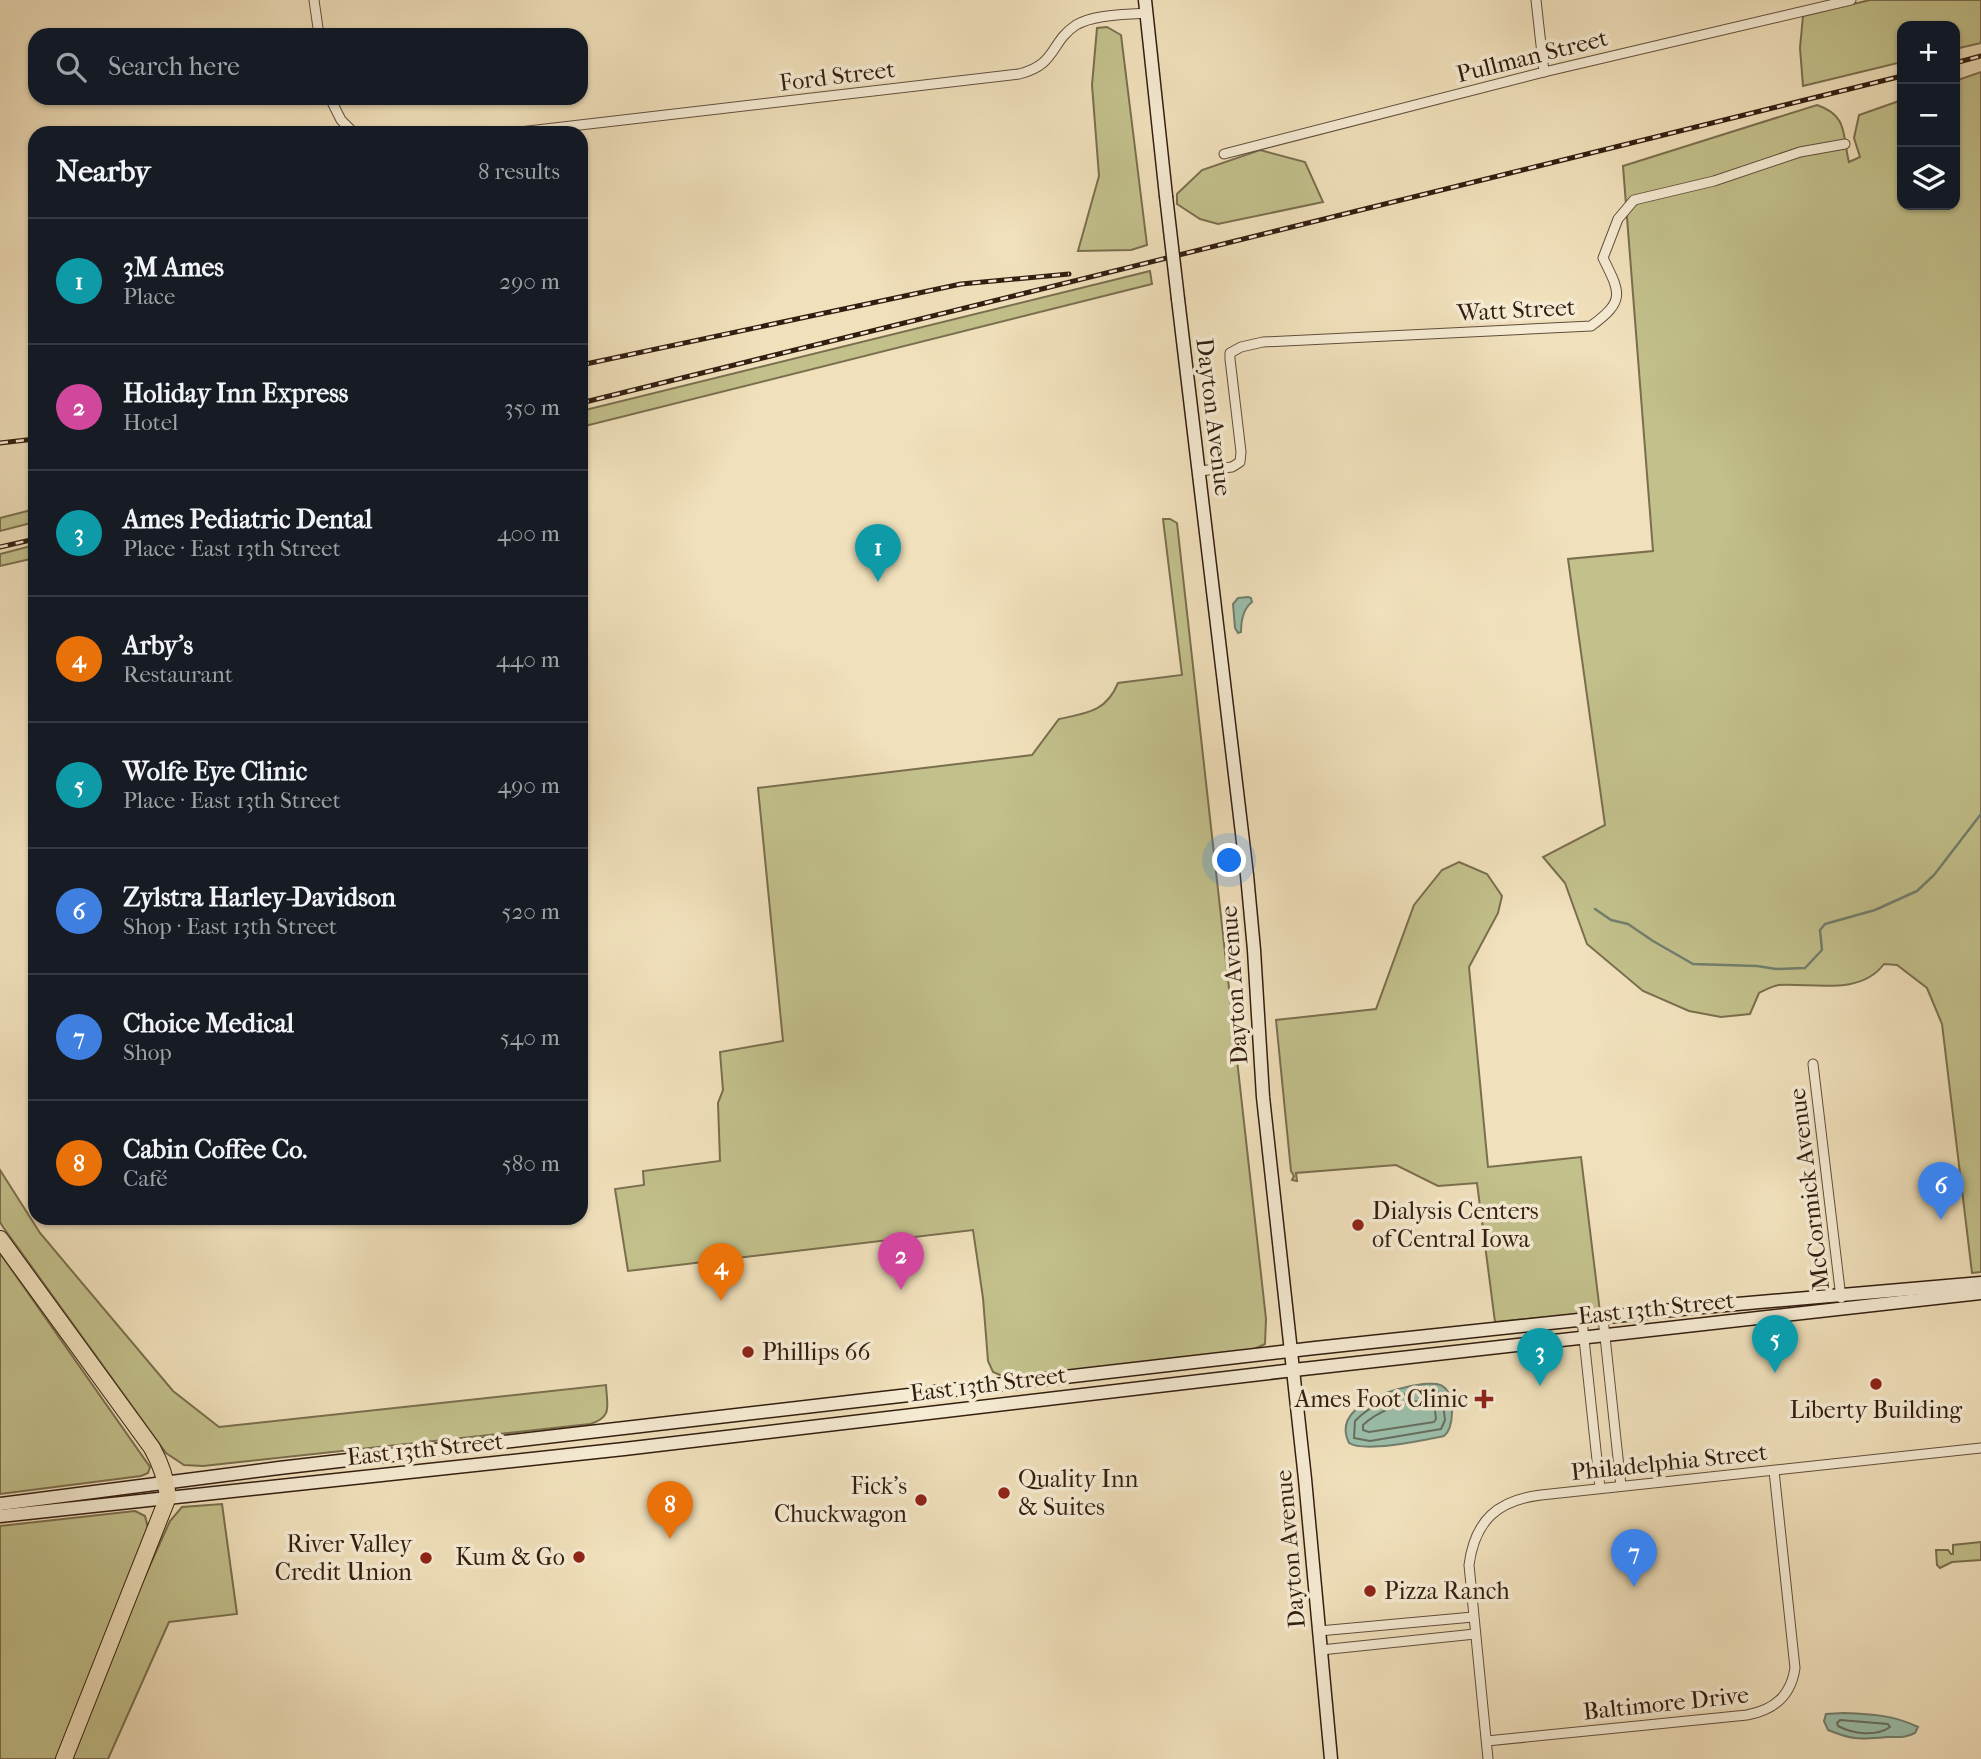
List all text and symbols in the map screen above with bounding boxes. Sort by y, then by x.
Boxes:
map controls [1897,21,1960,210]
button: + [1897,21,1960,84]
street label: Pullman Street [1453,24,1611,88]
search box [28,28,588,105]
icon: search [52,48,90,86]
text: Search here [108,51,240,82]
street label: Ford Street [778,55,897,97]
button: − [1897,84,1960,147]
button: layers [1897,147,1960,210]
text: Nearby [56,154,151,189]
text: 8 results [478,158,560,185]
text: 3M Ames [123,252,224,283]
text: 1 [75,268,83,295]
text: 290 m [499,268,560,295]
text: Place [123,283,175,310]
street label: Watt Street [1455,293,1576,327]
street label: Dayton Avenue [1190,336,1238,498]
text: Holiday Inn Express [123,378,348,409]
text: 2 [73,394,85,421]
text: 350 m [504,394,560,421]
text: Hotel [123,409,178,436]
text: Ames Pediatric Dental [123,504,372,535]
text: 3 [74,520,84,547]
text: 400 m [497,520,560,547]
pin: 1 [855,524,901,582]
text: Place · East 13th Street [123,535,341,562]
text: Arby's [123,630,193,661]
text: 4 [72,646,86,673]
text: 440 m [496,646,560,673]
text: Restaurant [123,661,233,688]
text: Wolfe Eye Clinic [123,756,307,787]
text: 5 [74,772,84,799]
text: 490 m [498,772,560,799]
text: Place · East 13th Street [123,787,341,814]
your location [1212,843,1246,877]
text: Zylstra Harley-Davidson [123,882,396,913]
text: 6 [73,898,85,925]
text: 520 m [501,898,560,925]
street label: Dayton Avenue [1214,905,1254,1065]
text: Shop · East 13th Street [123,913,337,940]
text: Choice Medical [123,1008,294,1039]
text: 7 [73,1024,85,1051]
text: 540 m [500,1024,560,1051]
text: Shop [123,1039,172,1066]
street label: McCormick Avenue [1783,1086,1835,1291]
text: Cabin Coffee Co. [123,1134,307,1165]
text: 8 [73,1150,85,1177]
text: 580 m [502,1150,560,1177]
pin: 6 [1918,1162,1964,1220]
text: Café [123,1165,168,1192]
place label: Dialysis Centers of Central Iowa [1372,1197,1539,1253]
marker: Dialysis Centers of Central Iowa [1350,1217,1366,1233]
pin: 2 [878,1232,924,1290]
pin: 4 [698,1243,744,1301]
street label: East 13th Street [1576,1286,1736,1330]
pin: 5 [1752,1315,1798,1373]
pin: 3 [1517,1328,1563,1386]
place label: Phillips 66 [762,1338,871,1366]
marker: Phillips 66 [740,1344,756,1360]
street label: East 13th Street [908,1360,1068,1407]
marker: Liberty Building [1868,1376,1884,1392]
place label: Ames Foot Clinic [1294,1385,1468,1413]
marker: Ames Foot Clinic [1474,1389,1494,1409]
place label: Liberty Building [1790,1396,1963,1424]
street label: East 13th Street [345,1427,505,1471]
street label: Philadelphia Street [1569,1438,1769,1486]
place label: Quality Inn & Suites [1018,1465,1139,1521]
street label: Dayton Avenue [1269,1468,1311,1629]
place label: Fick's Chuckwagon [774,1472,907,1528]
pin: 8 [647,1481,693,1539]
marker: Quality Inn & Suites [996,1485,1012,1501]
marker: Fick's Chuckwagon [913,1492,929,1508]
pin: 7 [1611,1529,1657,1587]
place label: River Valley Credit Union [275,1530,413,1586]
place label: Kum & Go [455,1543,565,1571]
marker: Kum & Go [571,1549,587,1565]
marker: River Valley Credit Union [418,1550,434,1566]
place label: Pizza Ranch [1384,1577,1510,1605]
marker: Pizza Ranch [1362,1583,1378,1599]
street label: Baltimore Drive [1582,1680,1750,1726]

